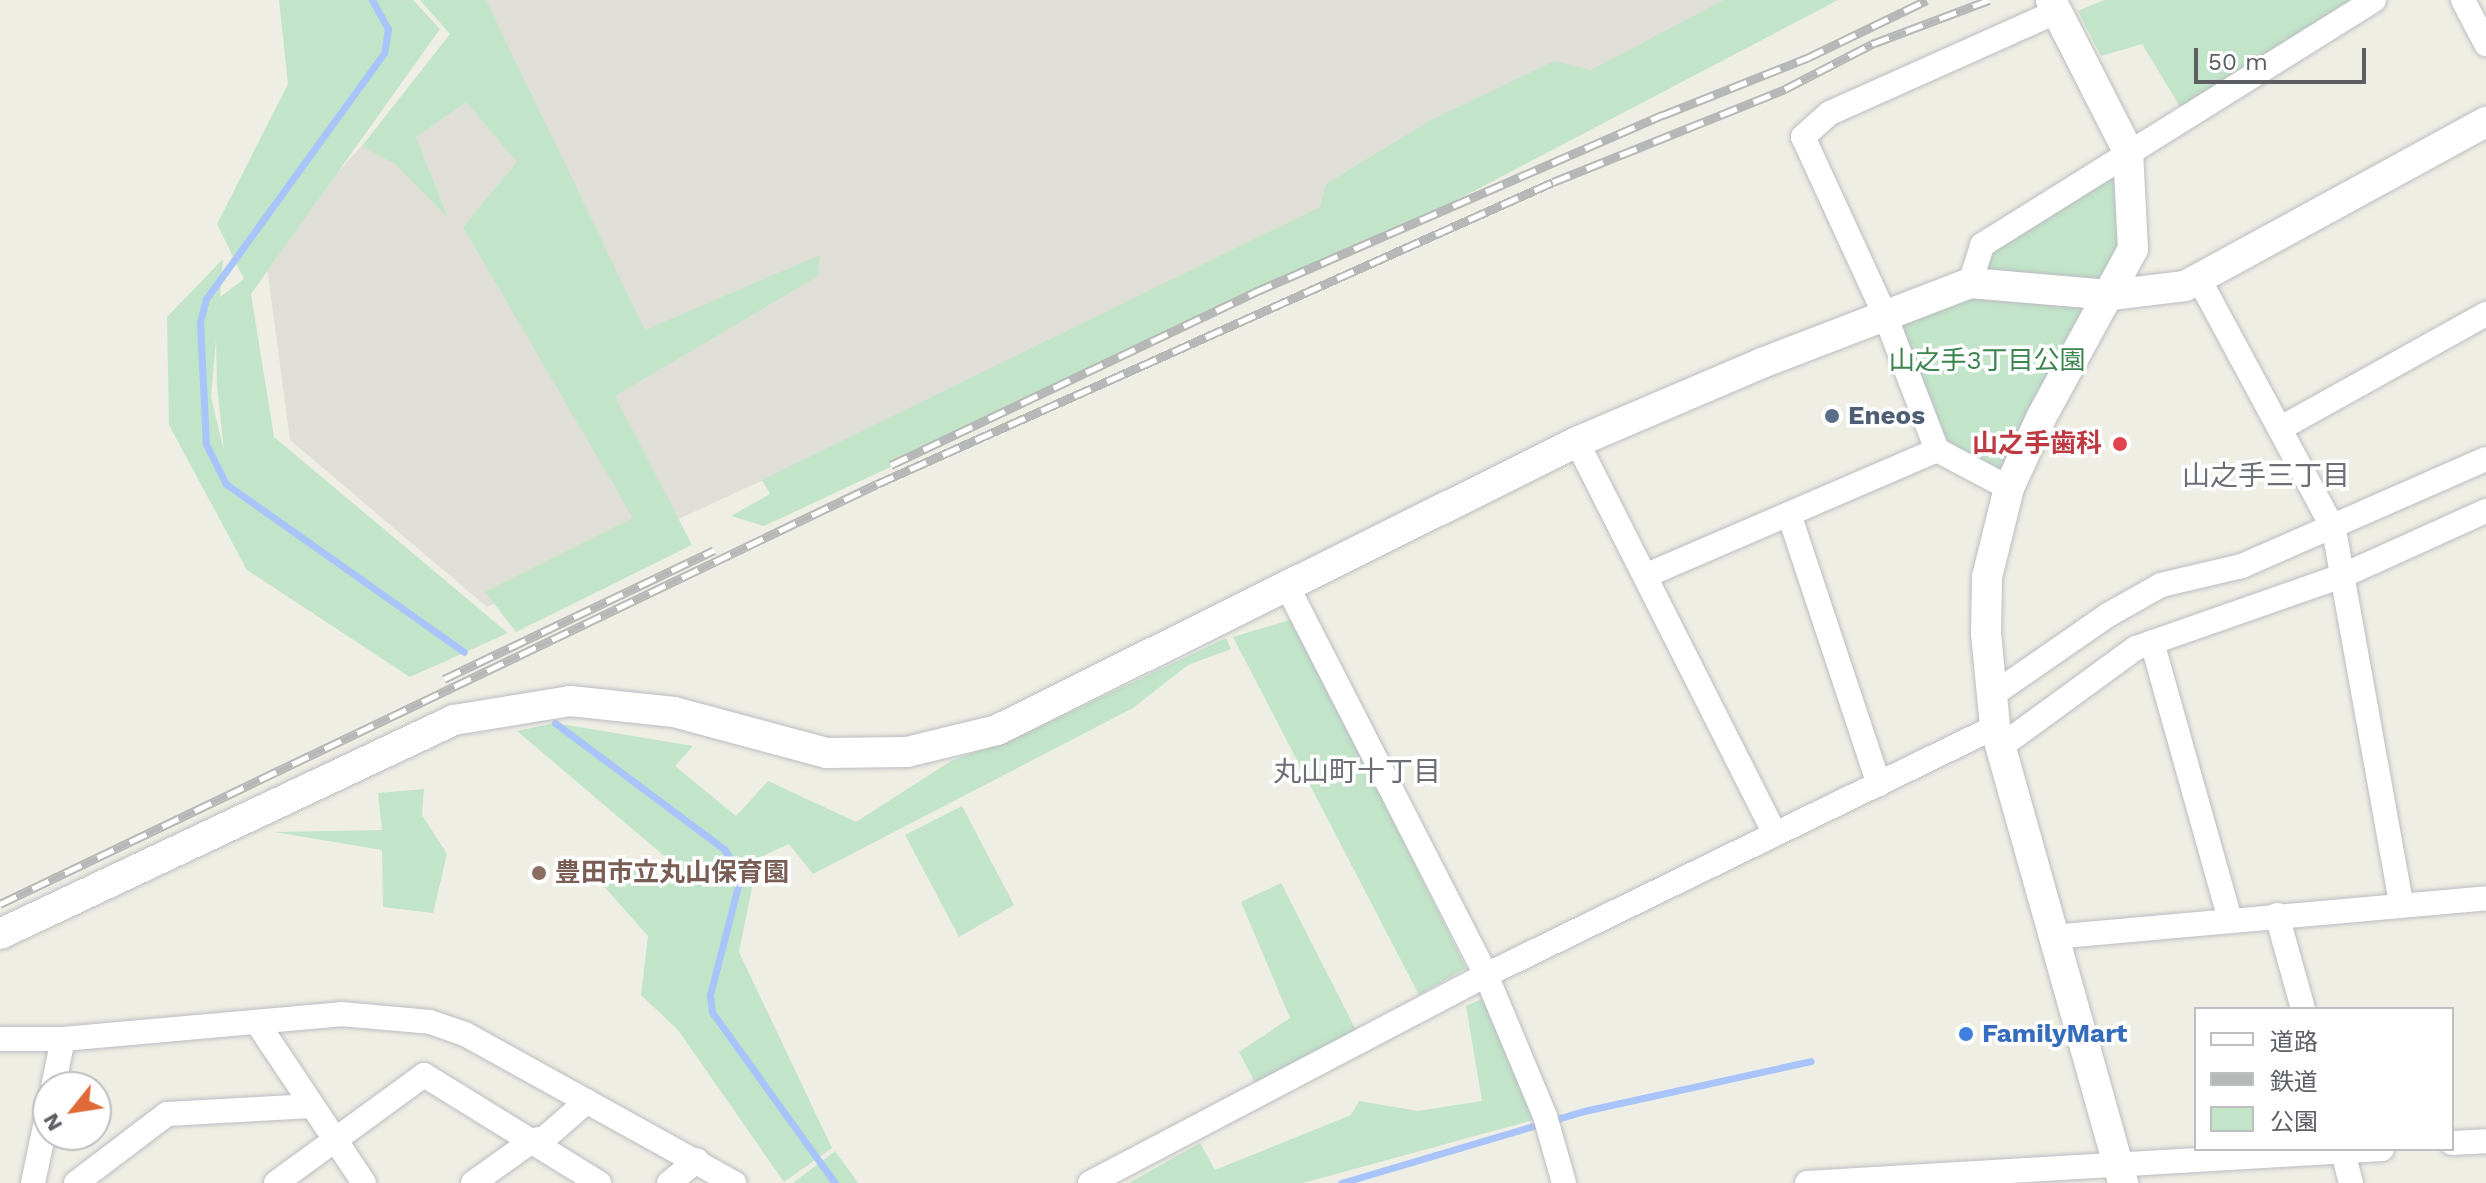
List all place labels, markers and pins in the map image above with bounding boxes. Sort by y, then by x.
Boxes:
place label: Eneos [1848,400,1925,432]
marker: Eneos [1823,407,1841,425]
place label: 山之手歯科 [1972,428,2102,460]
marker: 山之手歯科 [2109,433,2131,455]
place label: 豊田市立丸山保育園 [555,857,789,889]
marker: 豊田市立丸山保育園 [530,864,548,882]
place label: FamilyMart [1982,1018,2127,1050]
marker: FamilyMart [1957,1025,1975,1043]

